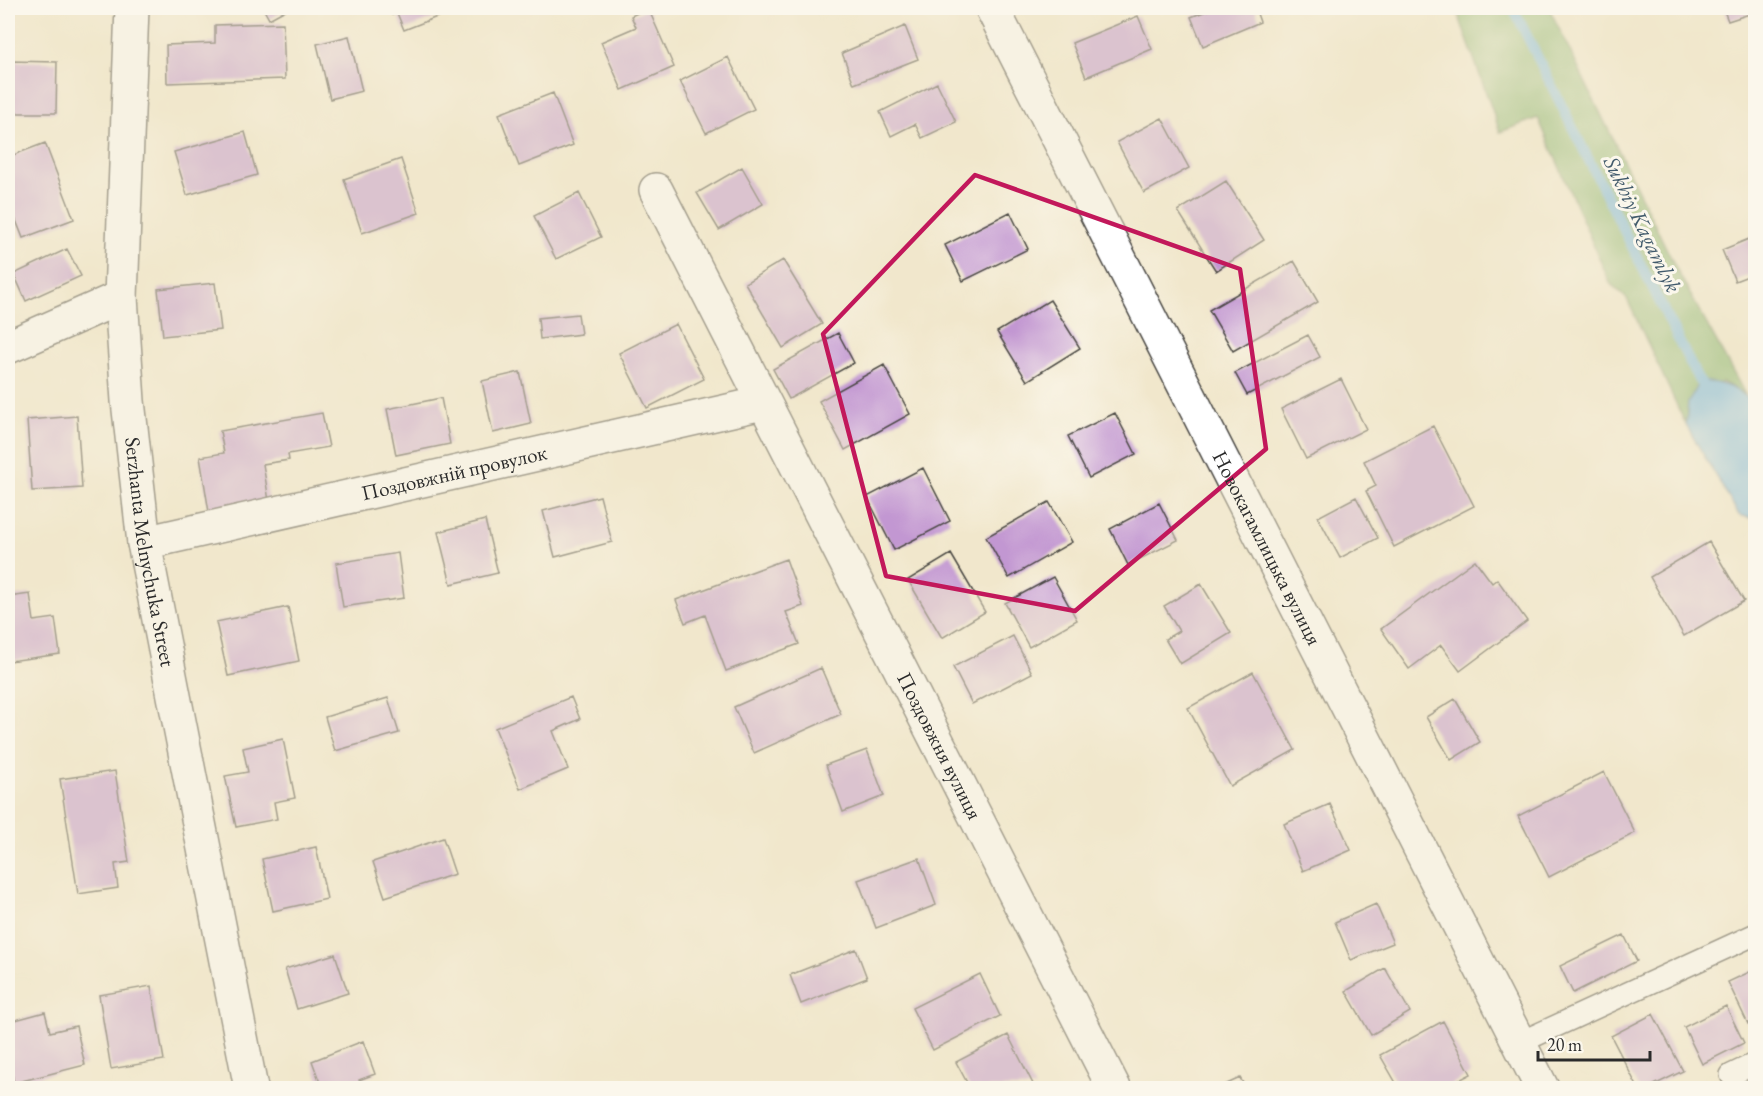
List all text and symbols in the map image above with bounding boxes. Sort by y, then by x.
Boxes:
water label: Sukhiy Kagamlyk [1597,150,1688,297]
street label: Serzhanta Melnychuka Street [119,436,182,669]
street label: Поздовжній провулок [359,438,549,506]
street label: Новокагамлицька вулиця [1207,446,1328,650]
street label: Поздовжня вулиця [891,668,989,824]
scale bar [1538,1024,1650,1062]
text: 20 m [1547,1033,1582,1056]

